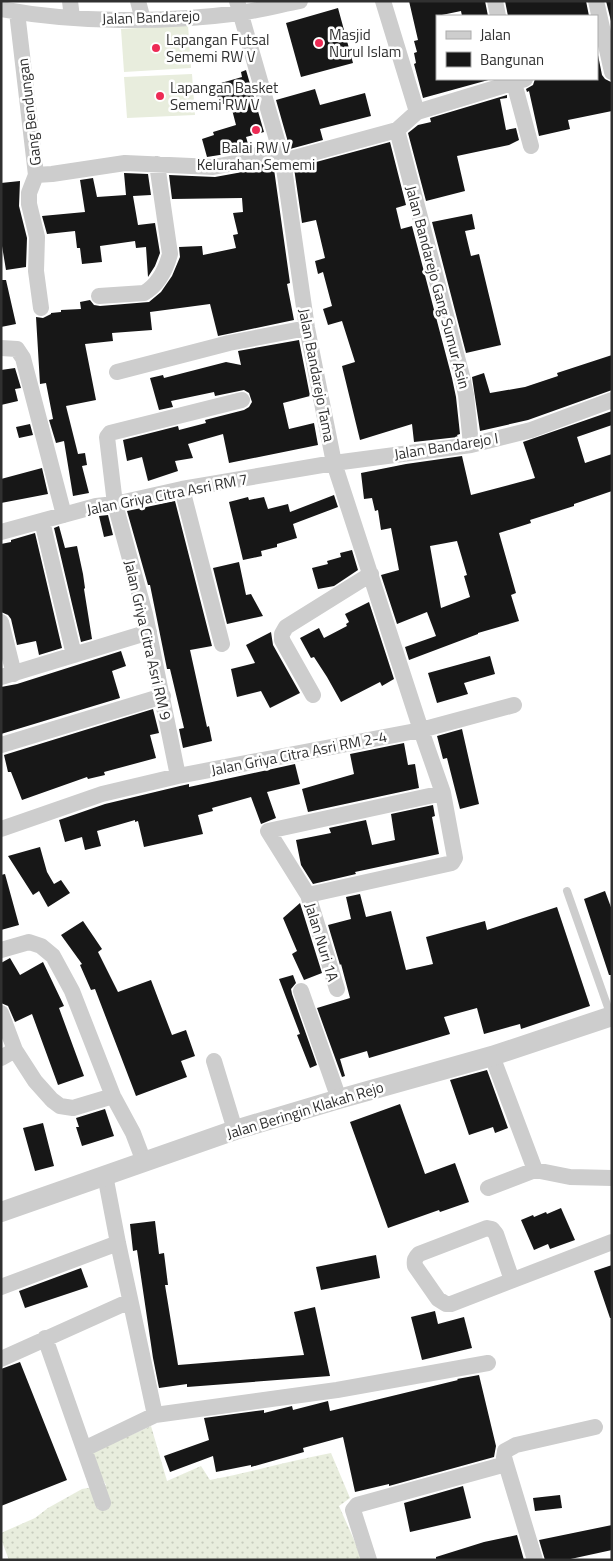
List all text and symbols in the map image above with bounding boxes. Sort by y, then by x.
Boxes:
street label: Jalan Bandarejo [101,4,201,30]
legend [436,15,598,80]
place label: Masjid Nurul Islam [329,23,401,63]
text: Jalan [480,23,511,46]
place label: Lapangan Futsal Sememi RW V [166,28,270,68]
marker: Masjid Nurul Islam [313,37,325,49]
marker: Lapangan Futsal Sememi RW V [150,42,162,54]
text: Bangunan [480,48,544,71]
street label: Gang Bendungan [11,57,47,167]
place label: Lapangan Basket Sememi RW V [170,76,279,116]
marker: Lapangan Basket Sememi RW V [154,90,166,102]
marker: Balai RW V Kelurahan Sememi [250,124,262,136]
place label: Balai RW V Kelurahan Sememi [197,136,315,176]
street label: Jalan Bandarejo Gang Sumur Asin [400,183,476,391]
street label: Jalan Bandarejo Tama [293,306,341,444]
street label: Jalan Bandarejo I [392,426,500,466]
street label: Jalan Griya Citra Asri RM 7 [84,467,250,521]
street label: Jalan Griya Citra Asri RM 9 [118,558,178,722]
street label: Jalan Griya Citra Asri RM 2-4 [209,725,389,781]
street label: Jalan Nuri 1A [299,900,345,984]
street label: Jalan Beringin Klakah Rejo [224,1075,387,1145]

